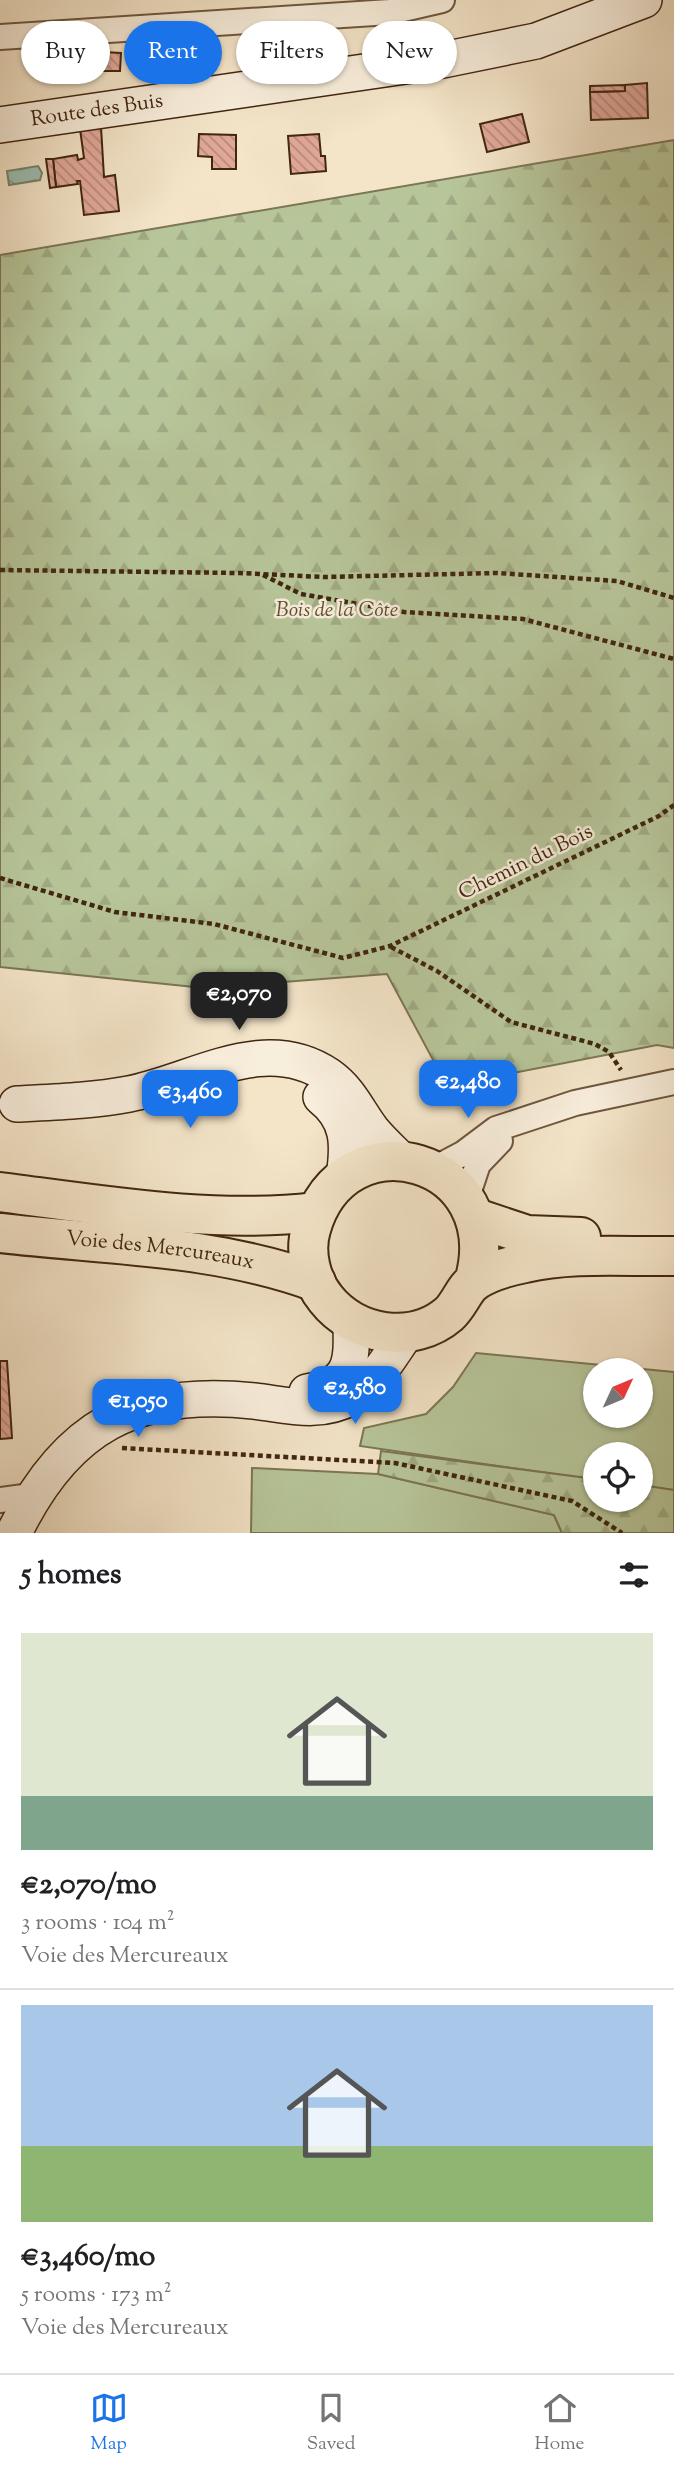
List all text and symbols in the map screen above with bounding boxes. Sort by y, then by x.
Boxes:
chip: Buy [21,21,110,84]
chip: Rent [124,21,222,84]
chip: Filters [236,21,348,84]
chip: New [362,21,457,84]
street label: Route des Buis [29,86,165,135]
park label: Bois de la Côte [276,596,398,626]
street label: Chemin du Bois [454,817,598,909]
pin: €2,070 [182,972,296,1032]
text: €2,070 [206,978,272,1011]
pin: €2,480 [411,1060,525,1120]
text: €2,480 [435,1066,501,1099]
pin: €3,460 [133,1070,247,1130]
text: €3,460 [158,1076,222,1109]
street label: Voie des Mercureaux [65,1224,257,1278]
north arrow [583,1358,653,1428]
map controls [583,1358,653,1512]
pin: €2,580 [298,1366,412,1426]
text: €2,580 [324,1372,386,1405]
pin: €1,050 [81,1380,195,1439]
text: €1,050 [108,1385,168,1418]
button: locate [583,1442,653,1512]
text: 5 homes [21,1554,122,1597]
icon: filters [615,1556,653,1594]
icon: home [274,1678,400,1804]
text: €2,070/mo [21,1864,157,1907]
text: 3 rooms · 104 m² [21,1907,175,1940]
text: Voie des Mercureaux [21,1940,229,1973]
icon: home [274,2050,400,2176]
text: €3,460/mo [21,2236,155,2279]
text: 5 rooms · 173 m² [21,2279,172,2312]
text: Voie des Mercureaux [21,2312,229,2345]
tab: Map [90,2389,128,2458]
tab: Saved [307,2389,355,2458]
tab: Home [535,2389,584,2458]

